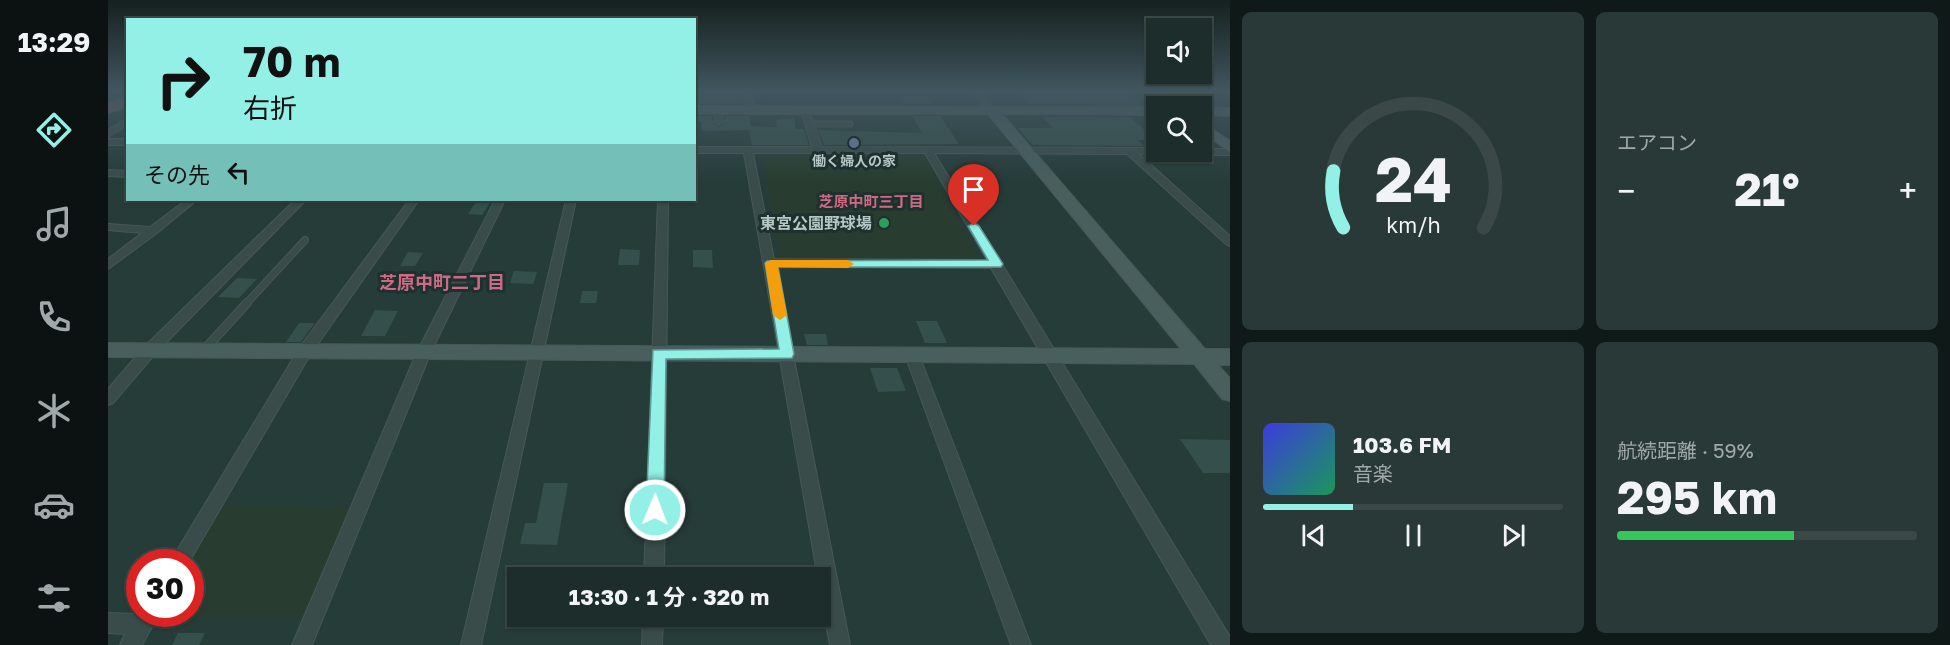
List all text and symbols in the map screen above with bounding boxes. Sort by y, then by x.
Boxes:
map controls [1146,18,1212,162]
button: sound [1146,18,1212,84]
text: 13:29 [18,26,90,58]
text: 70 m [243,36,340,86]
icon: right [144,42,222,120]
text: 右折 [243,92,297,124]
button: search [1146,96,1212,162]
icon: directions [33,109,75,151]
text: エアコン [1617,130,1697,154]
marker: 働く婦人の家 [847,136,861,150]
text: 24 [1374,141,1452,216]
place label: 働く婦人の家 [812,152,896,169]
icon: left [222,156,255,189]
text: その先 [144,161,210,188]
text: 21° [1734,162,1800,216]
pin [948,164,999,226]
text: − [1617,171,1635,210]
text: + [1899,171,1917,210]
icon: arrive [957,173,990,206]
district label: 芝原中町三丁目 [818,192,924,210]
icon: music [33,203,75,245]
text: km/h [1386,212,1440,238]
place label: 東宮公園野球場 [760,213,872,233]
marker: 東宮公園野球場 [877,216,891,230]
district label: 芝原中町二丁目 [379,271,505,293]
icon: phone [33,296,75,338]
icon: climate [33,390,75,432]
text: 103.6 FM [1353,431,1451,458]
text: 航続距離 · 59% [1617,438,1754,462]
text: 音楽 [1353,461,1393,485]
text: 295 km [1617,470,1777,524]
position arrow [623,478,687,542]
icon: car [33,484,75,526]
icon: previous [1297,519,1330,552]
icon: pause [1397,519,1430,552]
icon: next [1497,519,1530,552]
speed limit sign: 30 [126,549,204,627]
icon: filters [33,577,75,619]
text: 13:30 · 1 分 · 320 m [569,583,769,610]

